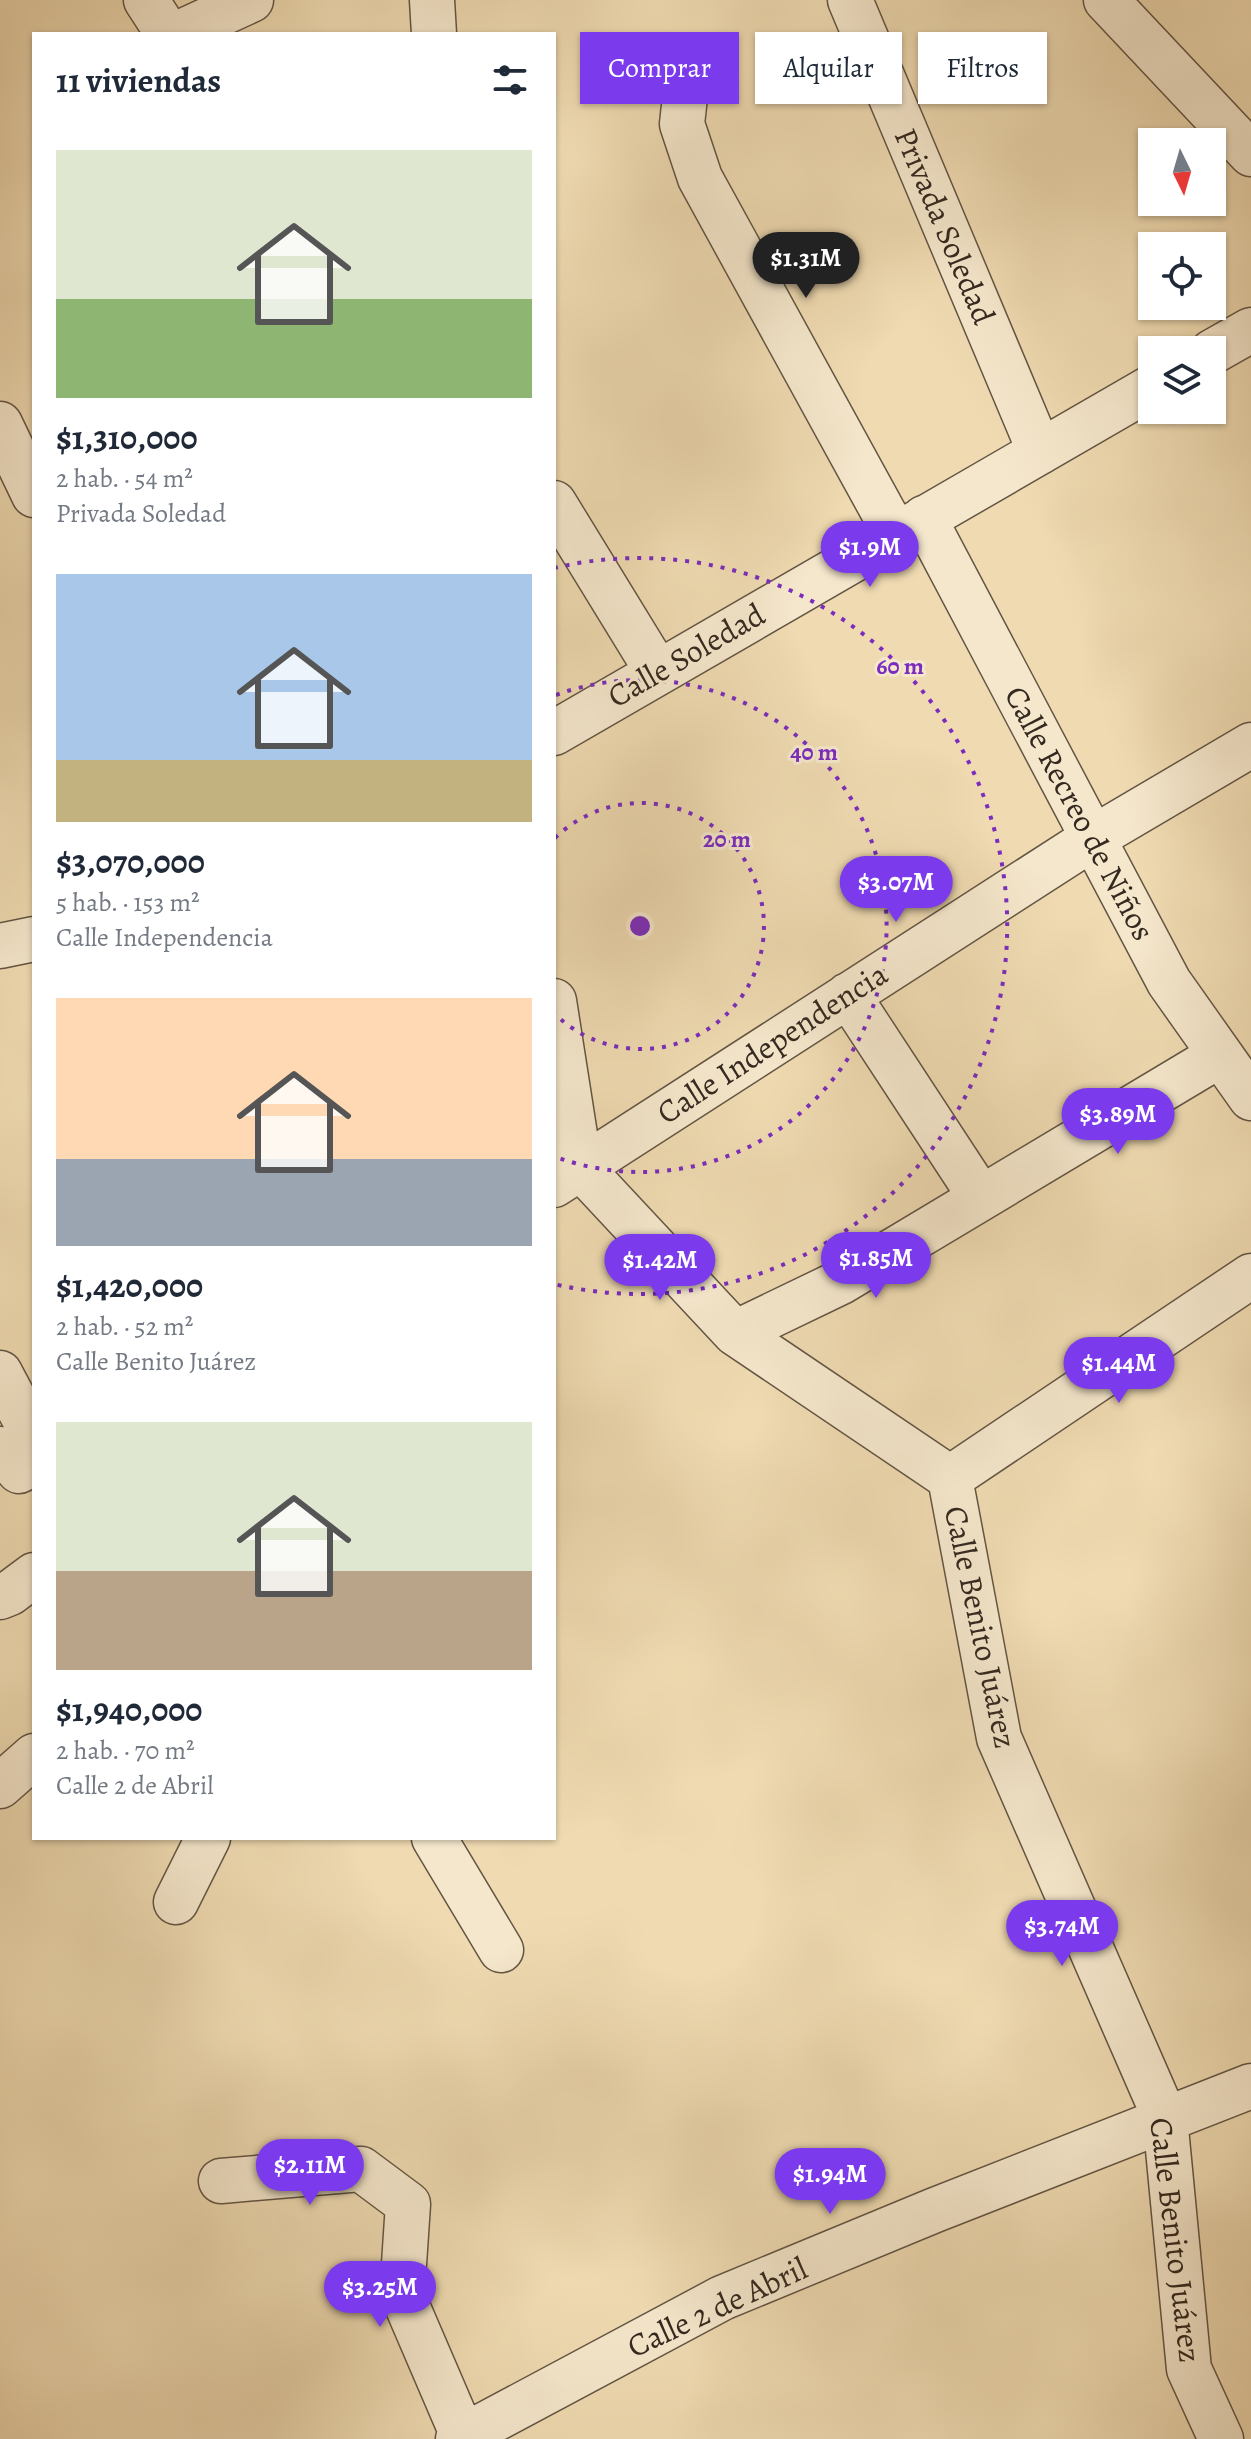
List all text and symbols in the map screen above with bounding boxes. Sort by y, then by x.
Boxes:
chip: Comprar [580,32,739,104]
chip: Alquilar [755,32,902,104]
chip: Filtros [918,32,1047,104]
text: 11 viviendas [56,57,221,104]
icon: filters [488,58,532,102]
street label: Privada Soledad [884,121,1006,332]
north arrow [1138,128,1226,216]
map controls [1138,128,1226,424]
icon: home [222,202,366,346]
pin: $1.31M [741,232,871,300]
button: locate [1138,232,1226,320]
text: $1.31M [771,240,841,275]
button: layers [1138,336,1226,424]
text: $1,310,000 [56,414,198,461]
text: 2 hab. · 54 m² [56,461,193,496]
text: Privada Soledad [56,496,226,531]
pin: $1.9M [814,521,926,589]
text: $1.9M [839,529,901,564]
street label: Calle Soledad [599,592,773,718]
icon: home [222,626,366,770]
text: 60 m [876,650,924,682]
street label: Calle Recreo de Niños [994,678,1166,948]
text: 40 m [790,736,838,768]
text: 20 m [703,823,751,855]
text: $3,070,000 [56,838,205,885]
pin: $3.07M [831,856,961,924]
text: $3.07M [858,864,934,899]
text: 5 hab. · 153 m² [56,885,200,920]
centre of rings [626,912,654,940]
text: Calle Independencia [56,920,273,955]
street label: Calle Independencia [648,952,896,1134]
icon: home [222,1050,366,1194]
pin: $3.89M [1053,1088,1183,1156]
text: $3.89M [1080,1096,1156,1131]
pin: $1.85M [811,1232,941,1300]
pin: $1.42M [595,1234,725,1302]
text: $1.85M [839,1240,913,1275]
text: $1.42M [622,1242,698,1277]
text: $1,420,000 [56,1262,203,1309]
text: 2 hab. · 52 m² [56,1309,193,1344]
pin: $1.44M [1054,1337,1184,1405]
text: Calle Benito Juárez [56,1344,256,1379]
text: $1.44M [1082,1345,1156,1380]
icon: home [222,1474,366,1618]
street label: Calle Benito Juárez [934,1502,1028,1752]
text: $1,940,000 [56,1686,202,1733]
text: 2 hab. · 70 m² [56,1733,195,1768]
text: Calle 2 de Abril [56,1768,214,1803]
pin: $3.74M [997,1900,1127,1968]
text: $3.74M [1024,1908,1100,1943]
street label: Calle Benito Juárez [1139,2115,1213,2365]
pin: $2.11M [245,2139,375,2207]
text: $2.11M [274,2147,346,2182]
pin: $1.94M [765,2148,895,2216]
text: $1.94M [793,2156,867,2191]
street label: Calle 2 de Abril [620,2246,814,2368]
pin: $3.25M [315,2261,445,2329]
text: $3.25M [342,2269,418,2304]

